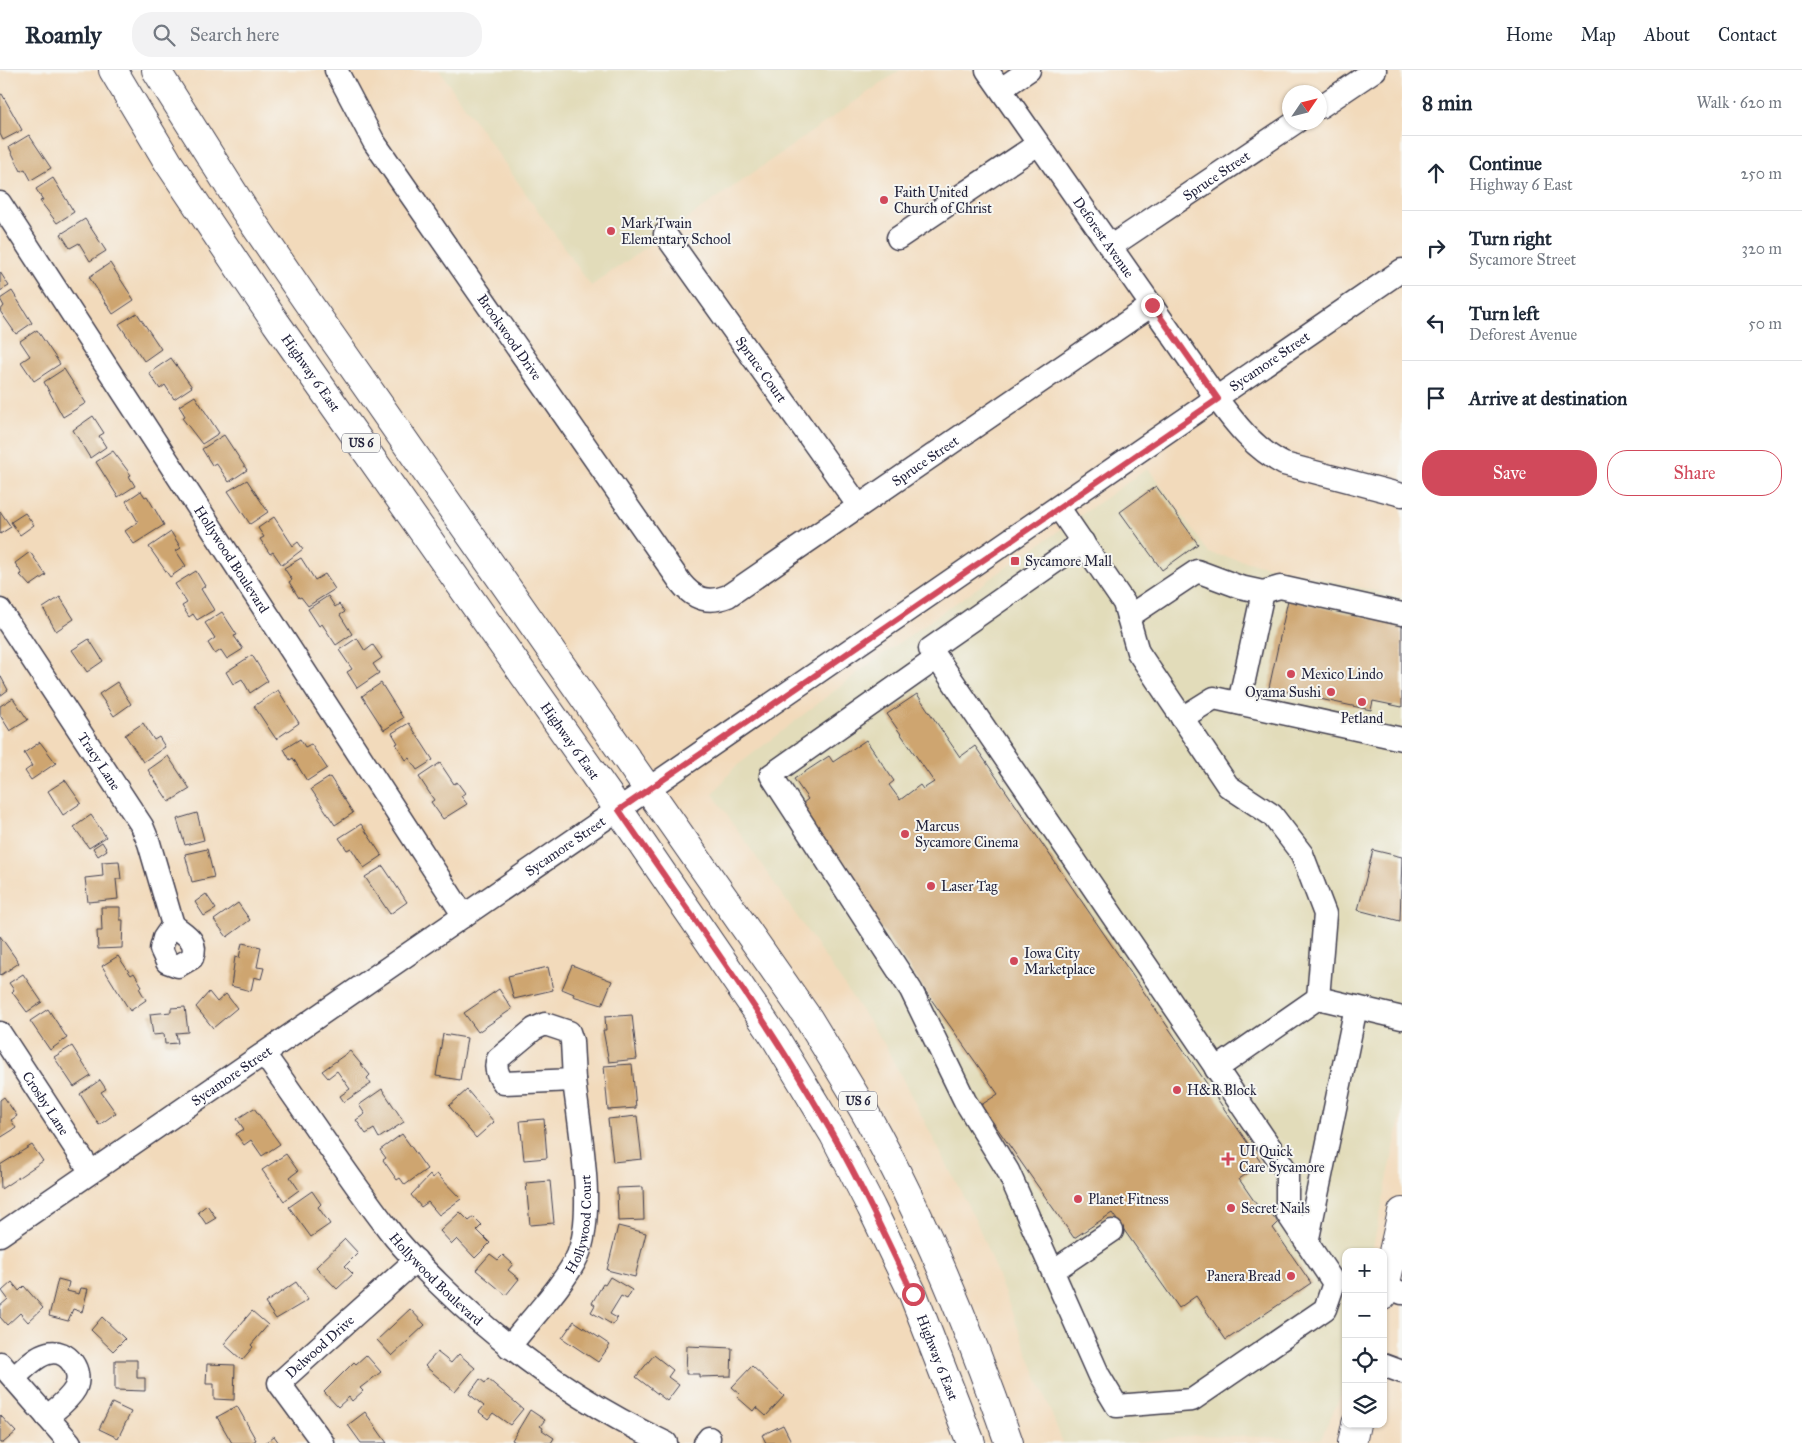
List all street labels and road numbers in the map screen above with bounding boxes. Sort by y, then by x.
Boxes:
street label: Spruce Street [1179,147,1253,204]
street label: Deforest Avenue [1070,193,1138,281]
street label: Brookwood Drive [474,291,546,383]
street label: Sycamore Street [1226,328,1313,395]
street label: Highway 6 East [278,331,344,415]
street label: Spruce Court [732,333,791,406]
street label: Spruce Street [888,432,962,490]
road number: US 6 [342,433,380,452]
street label: Hollywood Boulevard [191,502,273,616]
street label: Highway 6 East [537,699,603,783]
street label: Tracy Lane [74,729,125,793]
street label: Sycamore Street [522,812,609,880]
street label: Sycamore Street [188,1042,275,1109]
street label: Crosby Lane [19,1068,73,1139]
road number: US 6 [839,1091,877,1110]
street label: Hollywood Court [561,1174,595,1277]
street label: Hollywood Boulevard [386,1229,486,1329]
street label: Delwood Drive [282,1311,358,1382]
street label: Highway 6 East [913,1312,962,1403]

